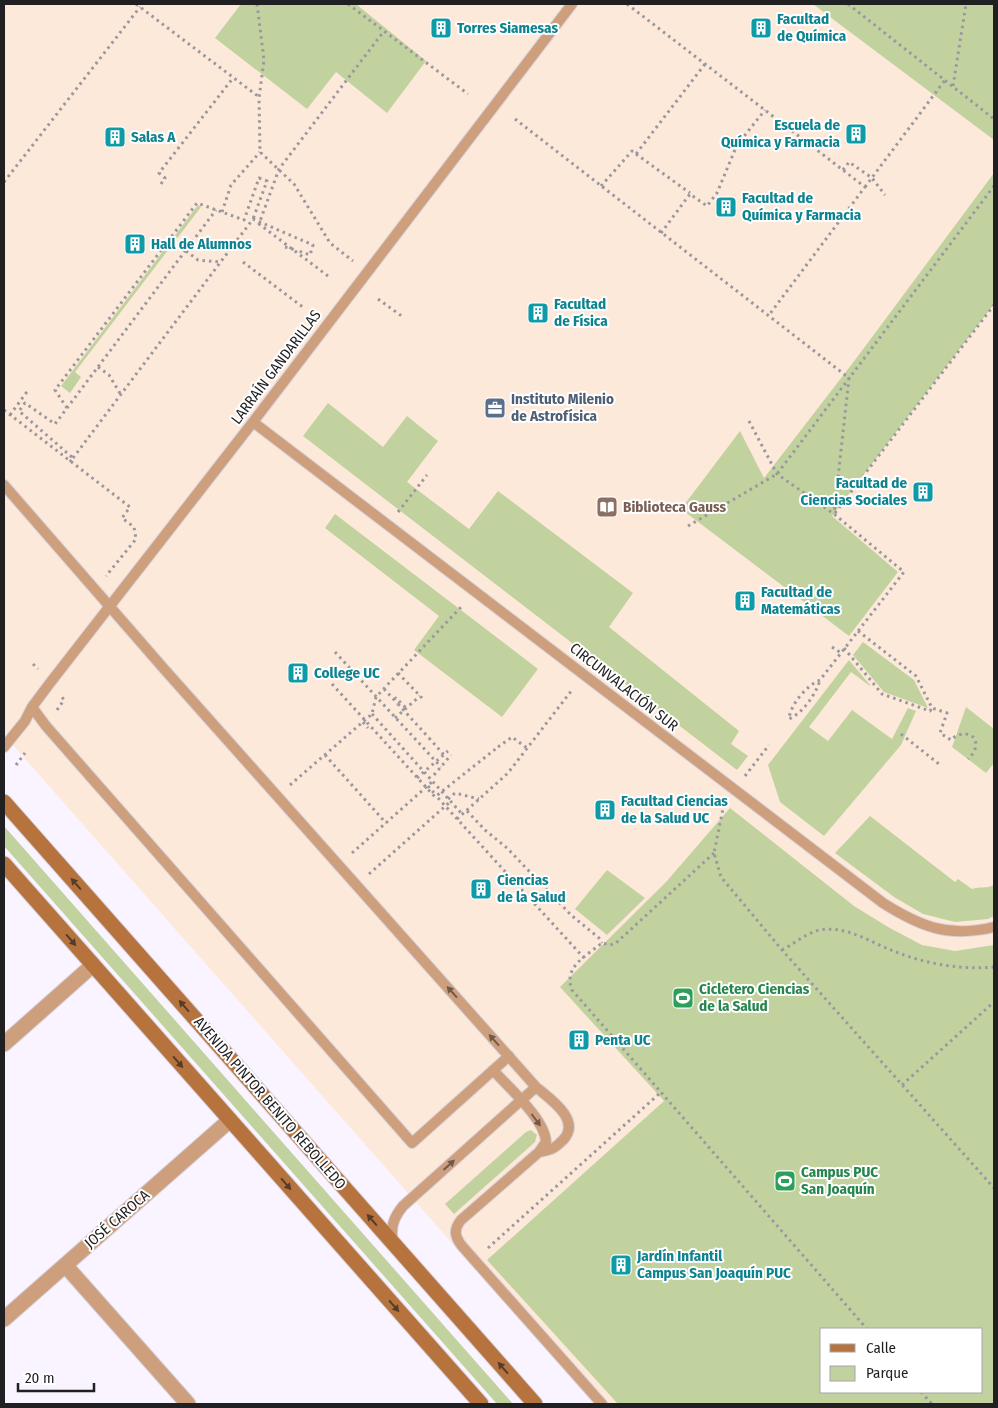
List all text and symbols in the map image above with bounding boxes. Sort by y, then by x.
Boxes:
place label: Facultad de Química [777,10,847,45]
building icon: Torres Siamesas [429,16,453,40]
building icon: Facultad de Química [749,16,773,40]
place label: Torres Siamesas [457,19,558,37]
place label: Escuela de Química y Farmacia [721,116,841,151]
building icon: Escuela de Química y Farmacia [844,122,868,146]
building icon: Salas A [103,125,127,149]
place label: Salas A [131,128,176,146]
place label: Facultad de Química y Farmacia [742,189,862,224]
building icon: Facultad de Química y Farmacia [714,195,738,219]
building icon: Hall de Alumnos [123,232,147,256]
place label: Hall de Alumnos [151,235,252,253]
place label: Facultad de Física [554,295,608,330]
building icon: Facultad de Física [526,301,550,325]
street label: LARRAÍN GANDARILLAS [227,306,325,428]
place label: Instituto Milenio de Astrofísica [511,390,614,425]
office icon: Instituto Milenio de Astrofísica [483,396,507,420]
place label: Facultad de Ciencias Sociales [801,474,907,509]
building icon: Facultad de Ciencias Sociales [911,480,935,504]
library icon: Biblioteca Gauss [595,495,619,519]
place label: Biblioteca Gauss [623,498,727,516]
place label: Facultad de Matemáticas [761,583,841,618]
building icon: Facultad de Matemáticas [733,589,757,613]
street label: CIRCUNVALACIÓN SUR [566,639,682,735]
building icon: College UC [286,661,310,685]
place label: College UC [314,664,380,682]
place label: Facultad Ciencias de la Salud UC [621,792,728,827]
building icon: Facultad Ciencias de la Salud UC [593,798,617,822]
place label: Ciencias de la Salud [497,871,566,906]
building icon: Ciencias de la Salud [469,877,493,901]
one-way arrow [70,879,82,891]
one-way arrow [65,934,77,946]
place label: Cicletero Ciencias de la Salud [699,980,810,1015]
one-way arrow [446,986,457,999]
sports icon: Cicletero Ciencias de la Salud [671,986,695,1010]
one-way arrow [178,1001,190,1013]
street label: AVENIDA PINTOR BENITO REBOLLEDO [190,1013,350,1193]
building icon: Penta UC [567,1028,591,1052]
place label: Penta UC [595,1031,651,1049]
one-way arrow [488,1034,500,1046]
one-way arrow [173,1056,184,1069]
one-way arrow [531,1113,542,1126]
one-way arrow [443,1159,455,1171]
place label: Campus PUC San Joaquín [801,1163,878,1198]
sports icon: Campus PUC San Joaquín [773,1169,797,1193]
one-way arrow [280,1177,292,1189]
street label: JOSÉ CAROCA [81,1186,153,1252]
one-way arrow [367,1213,378,1226]
place label: Jardín Infantil Campus San Joaquín PUC [636,1247,791,1282]
building icon: Jardín Infantil Campus San Joaquín PUC [609,1253,633,1277]
one-way arrow [388,1299,399,1312]
legend [820,1328,983,1393]
text: Calle [866,1339,896,1357]
scale bar [18,1360,94,1392]
one-way arrow [497,1362,509,1374]
text: Parque [866,1364,909,1382]
text: 20 m [25,1369,55,1387]

